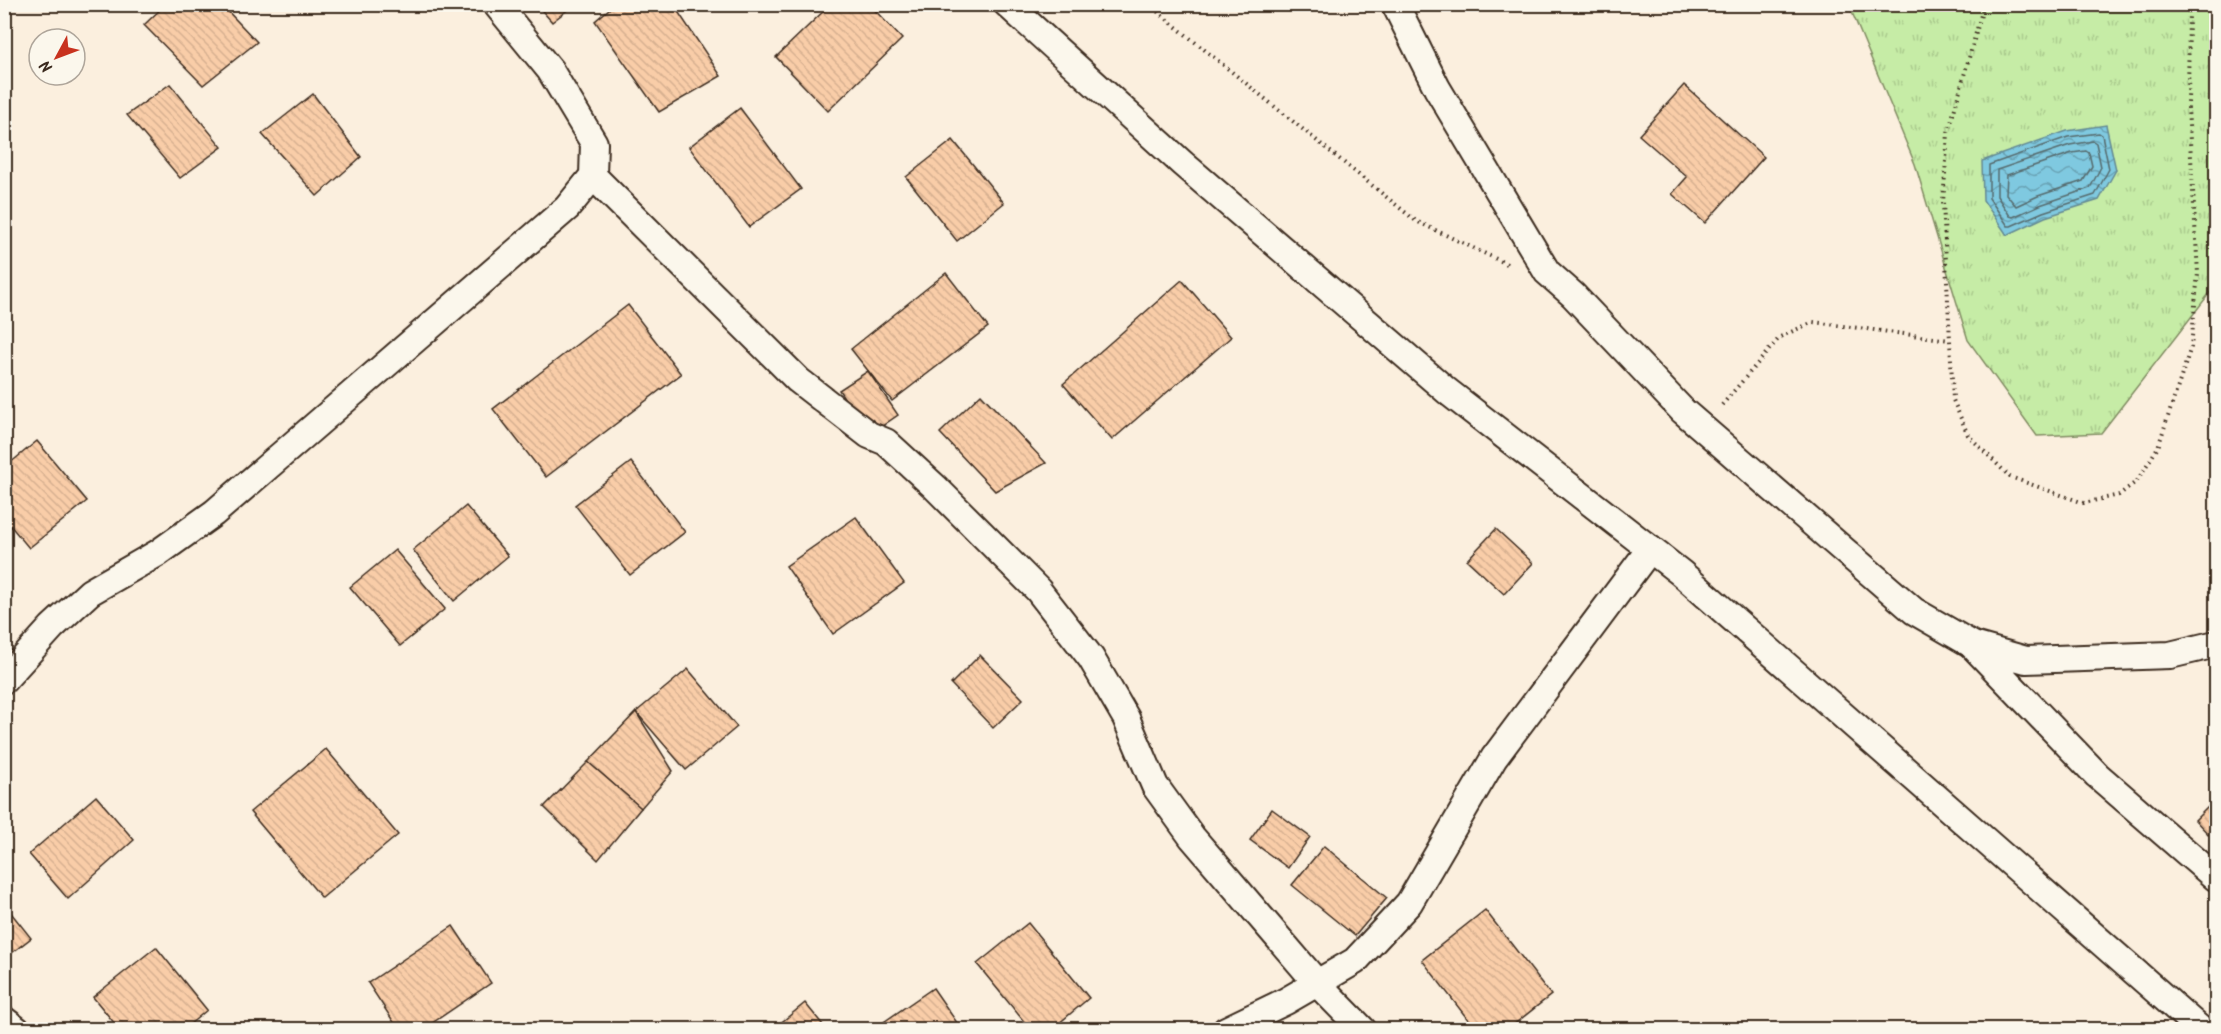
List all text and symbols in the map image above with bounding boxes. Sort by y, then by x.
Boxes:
north arrow [27,27,87,87]
text: N [34,54,60,78]

